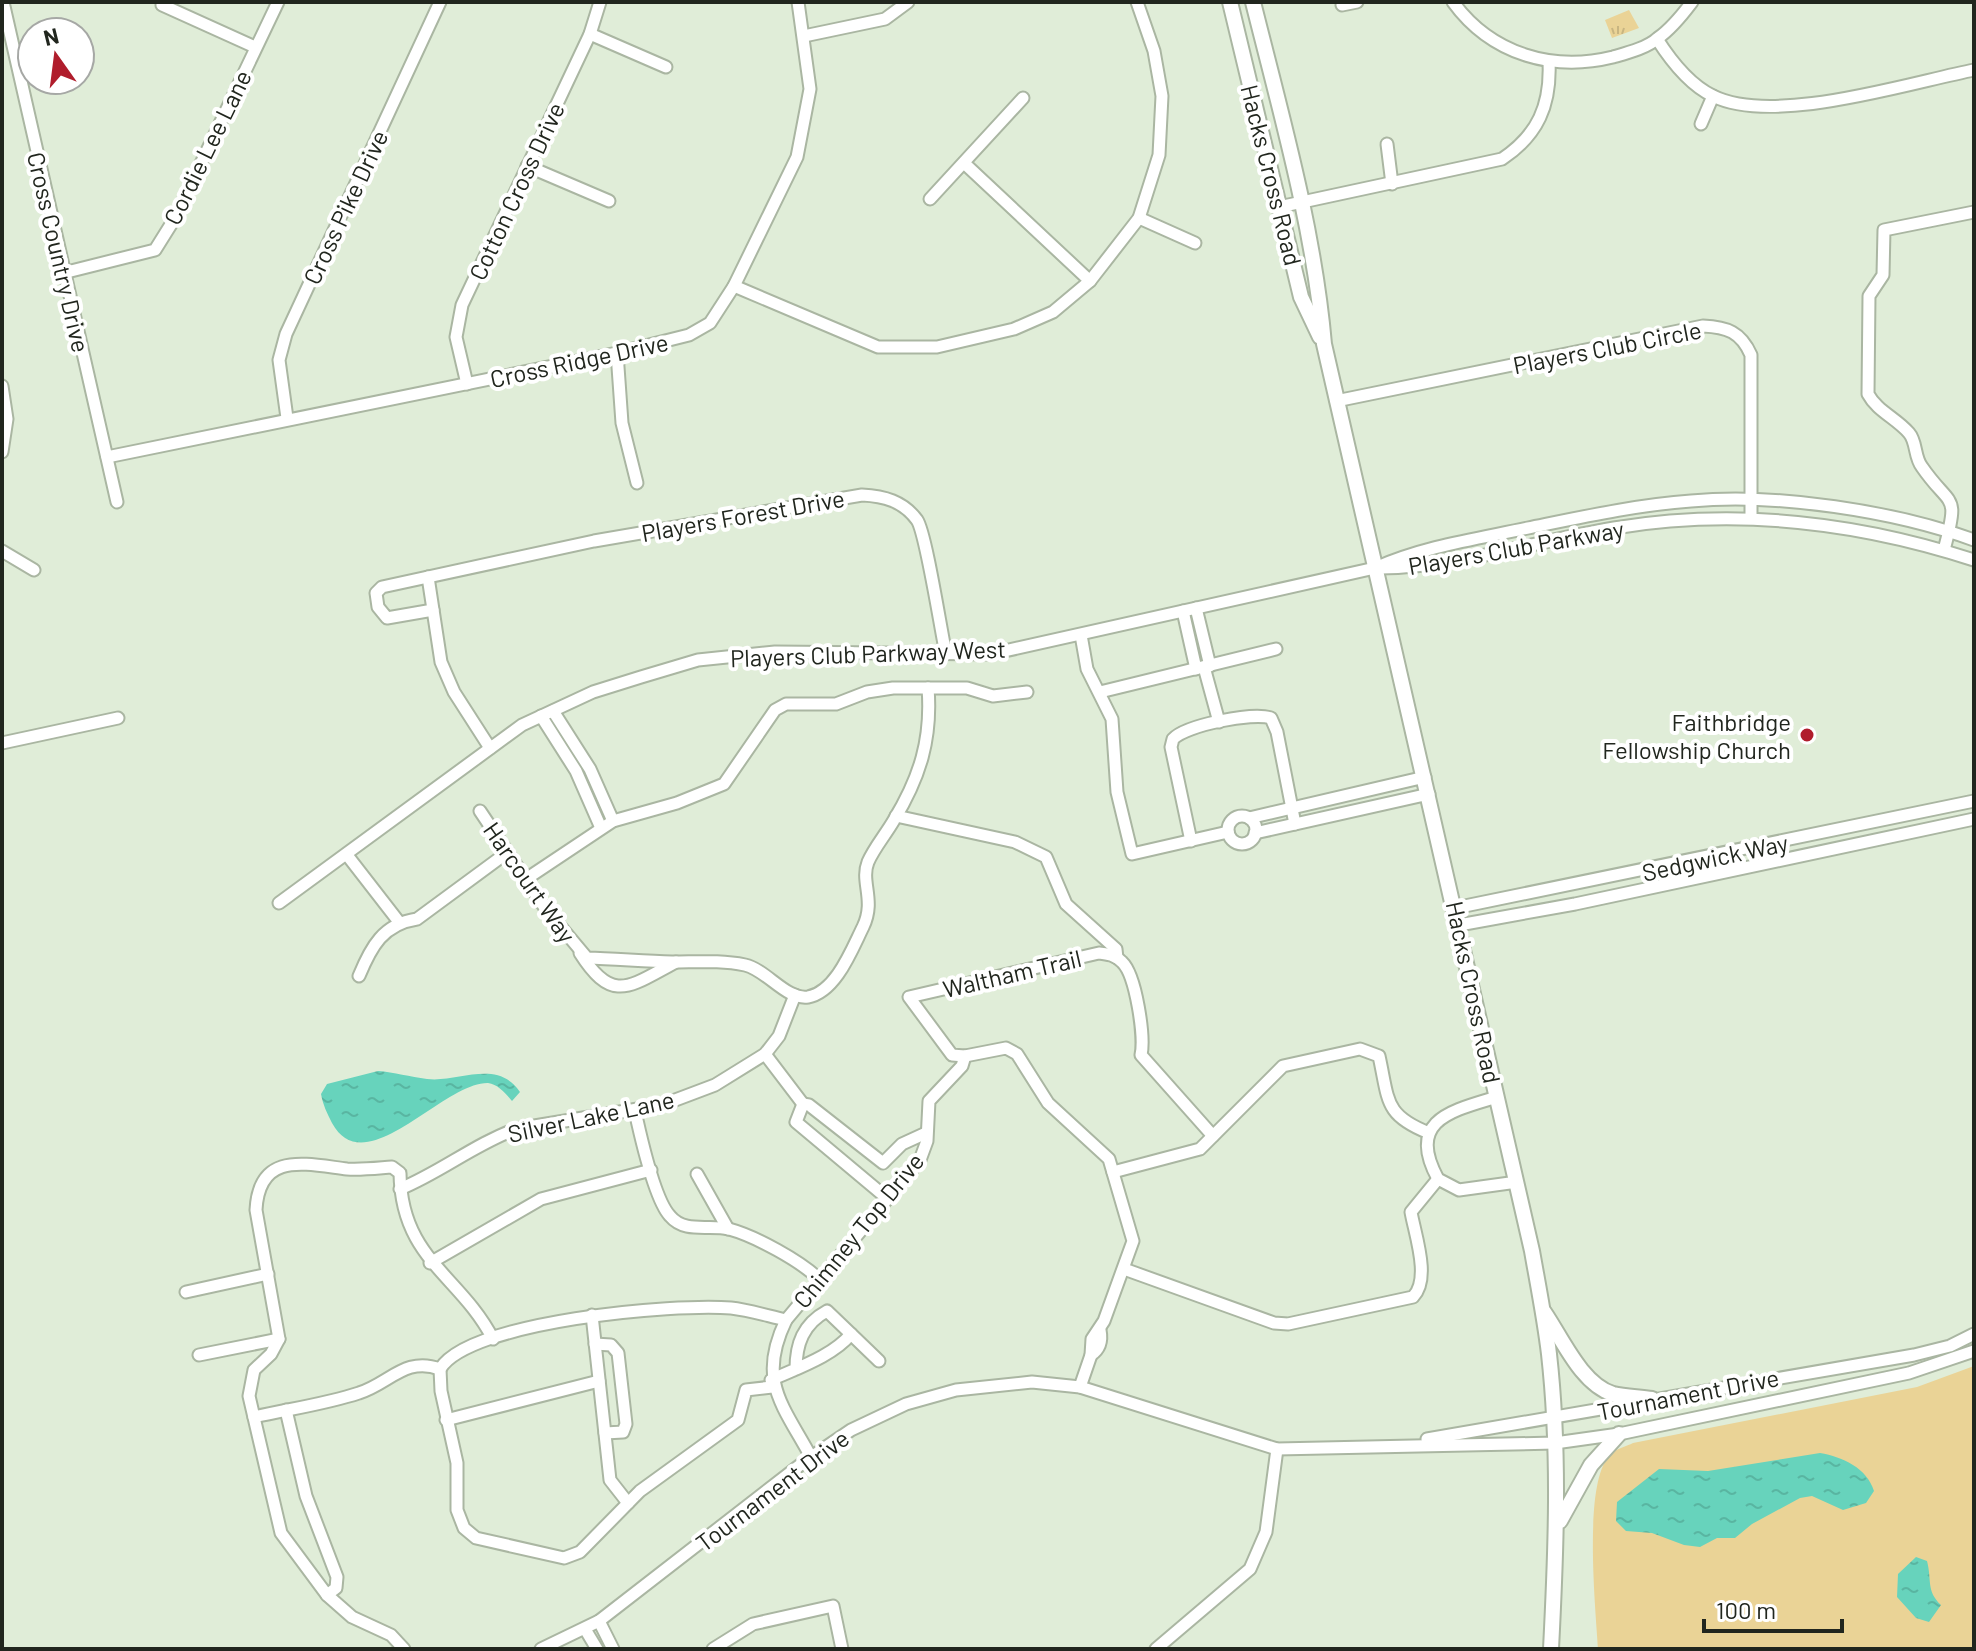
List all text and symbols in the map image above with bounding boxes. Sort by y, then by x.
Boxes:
north arrow [16,16,96,96]
text: N [41,21,61,50]
street label: Cordie Lee Lane [157,65,257,229]
street label: Hacks Cross Road [1235,81,1309,269]
street label: Cotton Cross Drive [462,98,570,284]
street label: Cross Pike Drive [297,125,393,289]
street label: Cross Country Drive [22,149,96,355]
street label: Players Club Circle [1510,315,1704,379]
street label: Cross Ridge Drive [487,327,671,393]
street label: Players Forest Drive [639,483,847,547]
street label: Players Club Parkway [1406,514,1626,580]
street label: Players Club Parkway West [730,634,1006,672]
place label: Faithbridge Fellowship Church [1602,707,1791,764]
marker: Faithbridge Fellowship Church [1798,726,1816,744]
street label: Harcourt Way [478,816,582,948]
street label: Sedgwick Way [1639,827,1791,887]
street label: Hacks Cross Road [1441,898,1507,1086]
street label: Waltham Trail [940,943,1084,1003]
street label: Silver Lake Lane [505,1084,677,1148]
street label: Chimney Top Drive [787,1147,929,1313]
street label: Tournament Drive [1595,1362,1781,1426]
street label: Tournament Drive [690,1423,854,1557]
scale bar [1704,1583,1842,1633]
text: 100 m [1716,1595,1776,1624]

